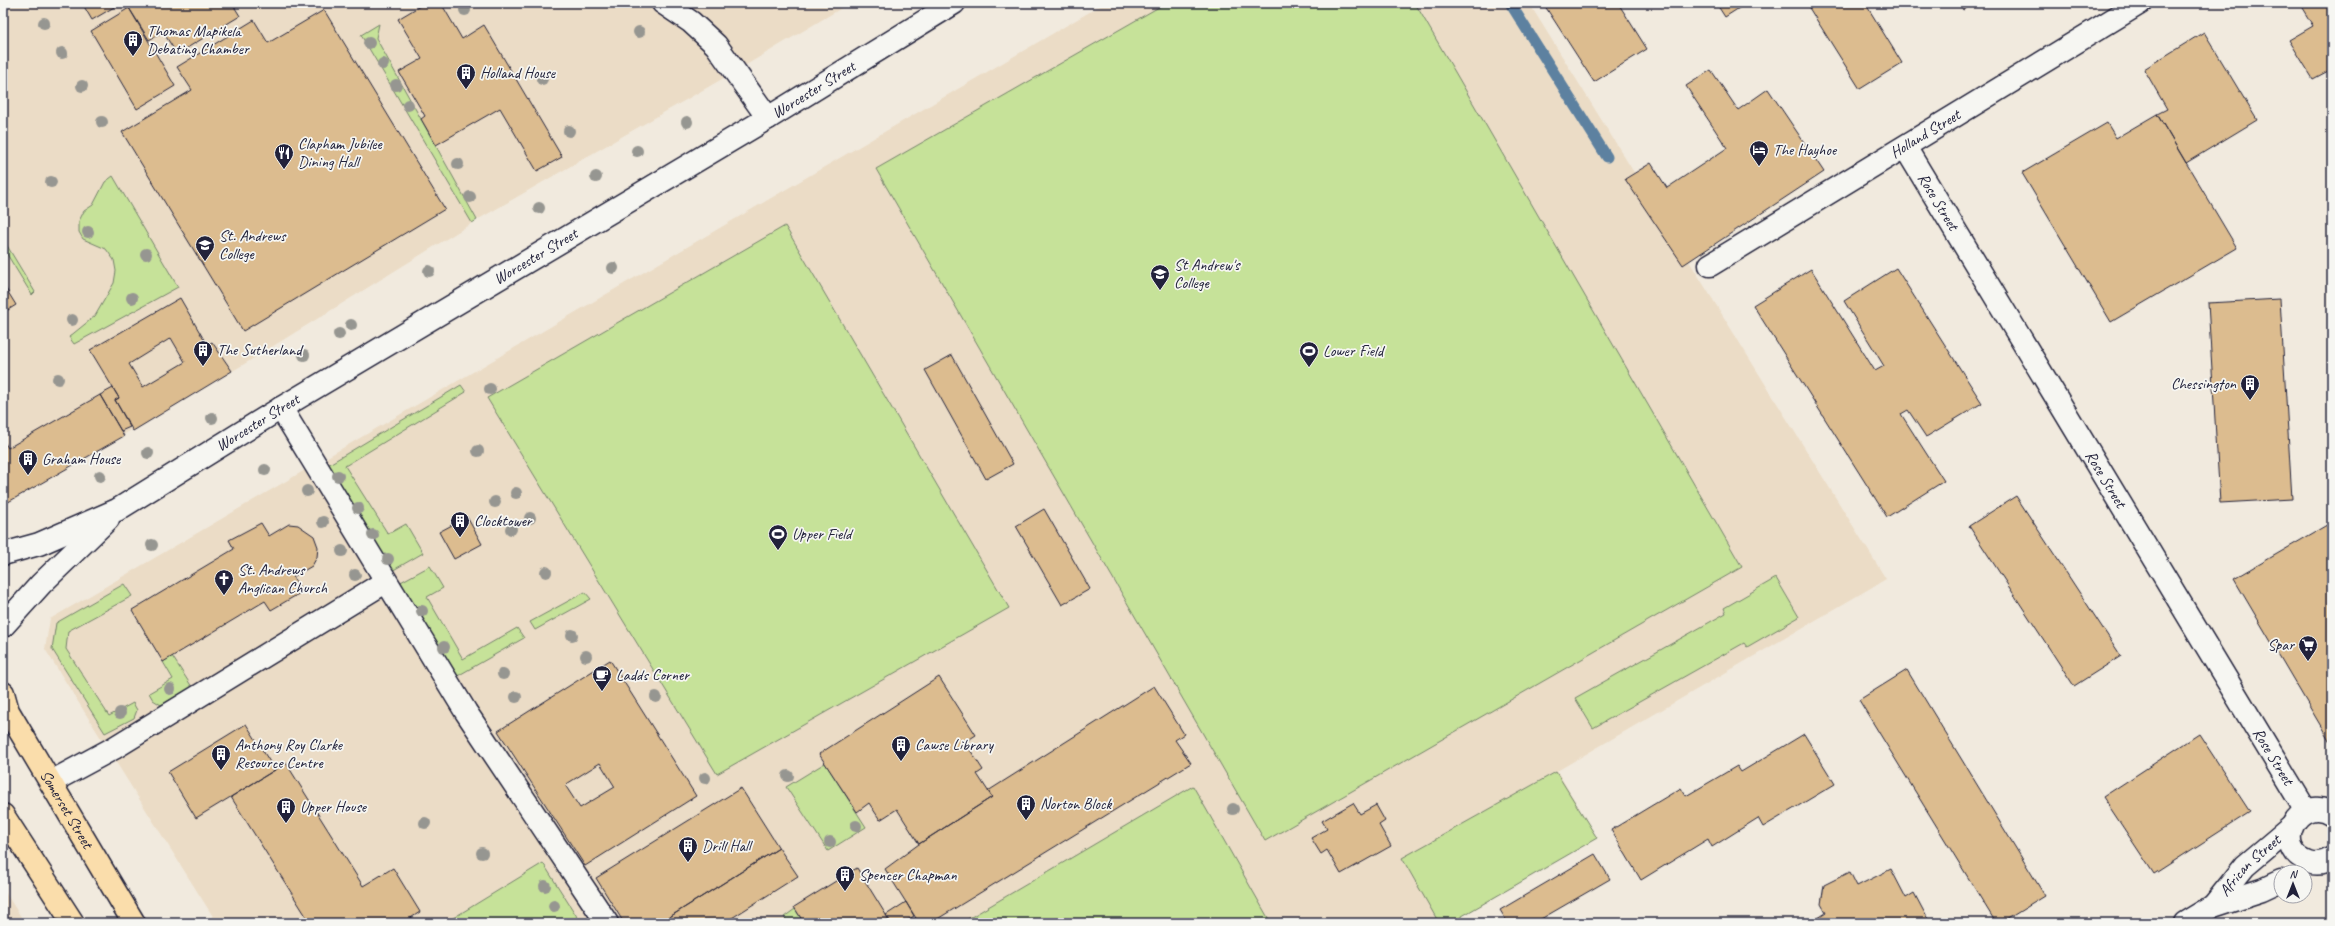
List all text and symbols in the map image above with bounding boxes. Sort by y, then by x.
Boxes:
place label: Thomas Mapikela Debating Chamber [147,21,250,59]
building icon: Thomas Mapikela Debating Chamber [122,29,144,57]
street label: Worcester Street [768,56,860,123]
building icon: Holland House [455,62,477,90]
place label: Holland House [480,63,557,83]
street label: Holland Street [1886,104,1965,163]
place label: Clapham Jubilee Dining Hall [298,134,384,172]
hotel icon: The Hayhoe [1748,139,1770,167]
place label: The Hayhoe [1773,140,1838,160]
restaurant icon: Clapham Jubilee Dining Hall [273,142,295,170]
street label: Rose Street [1913,170,1964,235]
street label: Worcester Street [490,223,583,289]
place label: St. Andrews College [219,226,287,264]
school or university icon: St. Andrews College [194,234,216,262]
place label: St Andrew's College [1174,255,1241,293]
school or university icon: St Andrew's College [1149,263,1171,291]
building icon: The Sutherland [192,339,214,367]
place label: The Sutherland [217,340,304,360]
sports icon: Lower Field [1298,340,1320,368]
place label: Lower Field [1323,341,1386,361]
building icon: Chessington [2239,373,2261,401]
place label: Chessington [2171,374,2237,394]
street label: Worcester Street [212,389,304,456]
street label: Rose Street [2081,447,2131,513]
building icon: Graham House [17,448,39,476]
place label: Graham House [42,449,122,469]
building icon: Clocktower [449,510,471,538]
place label: Clocktower [474,511,533,531]
sports icon: Upper Field [767,523,789,551]
place label: Upper Field [792,524,854,544]
place label: St. Andrews Anglican Church [238,560,328,598]
church icon: St. Andrews Anglican Church [213,568,235,596]
supermarket icon: Spar [2297,634,2319,662]
place label: Spar [2267,635,2295,655]
cafe icon: Ladds Corner [591,664,613,692]
place label: Ladds Corner [616,665,690,685]
street label: Rose Street [2248,724,2299,790]
building icon: Cawse Library [890,734,912,762]
place label: Anthony Roy Clarke Resource Centre [235,735,344,773]
place label: Cawse Library [915,735,994,755]
building icon: Anthony Roy Clarke Resource Centre [210,743,232,771]
street label: Somerset Street [35,767,98,854]
building icon: Norton Block [1015,793,1037,821]
place label: Norton Block [1040,794,1112,814]
building icon: Upper House [275,796,297,824]
place label: Upper House [300,797,368,817]
street label: African Street [2215,829,2286,900]
building icon: Drill Hall [677,835,699,863]
place label: Drill Hall [702,836,754,856]
building icon: Spencer Chapman [834,864,856,892]
north arrow [2273,864,2313,904]
place label: Spencer Chapman [859,865,957,885]
text: N [2290,867,2299,881]

